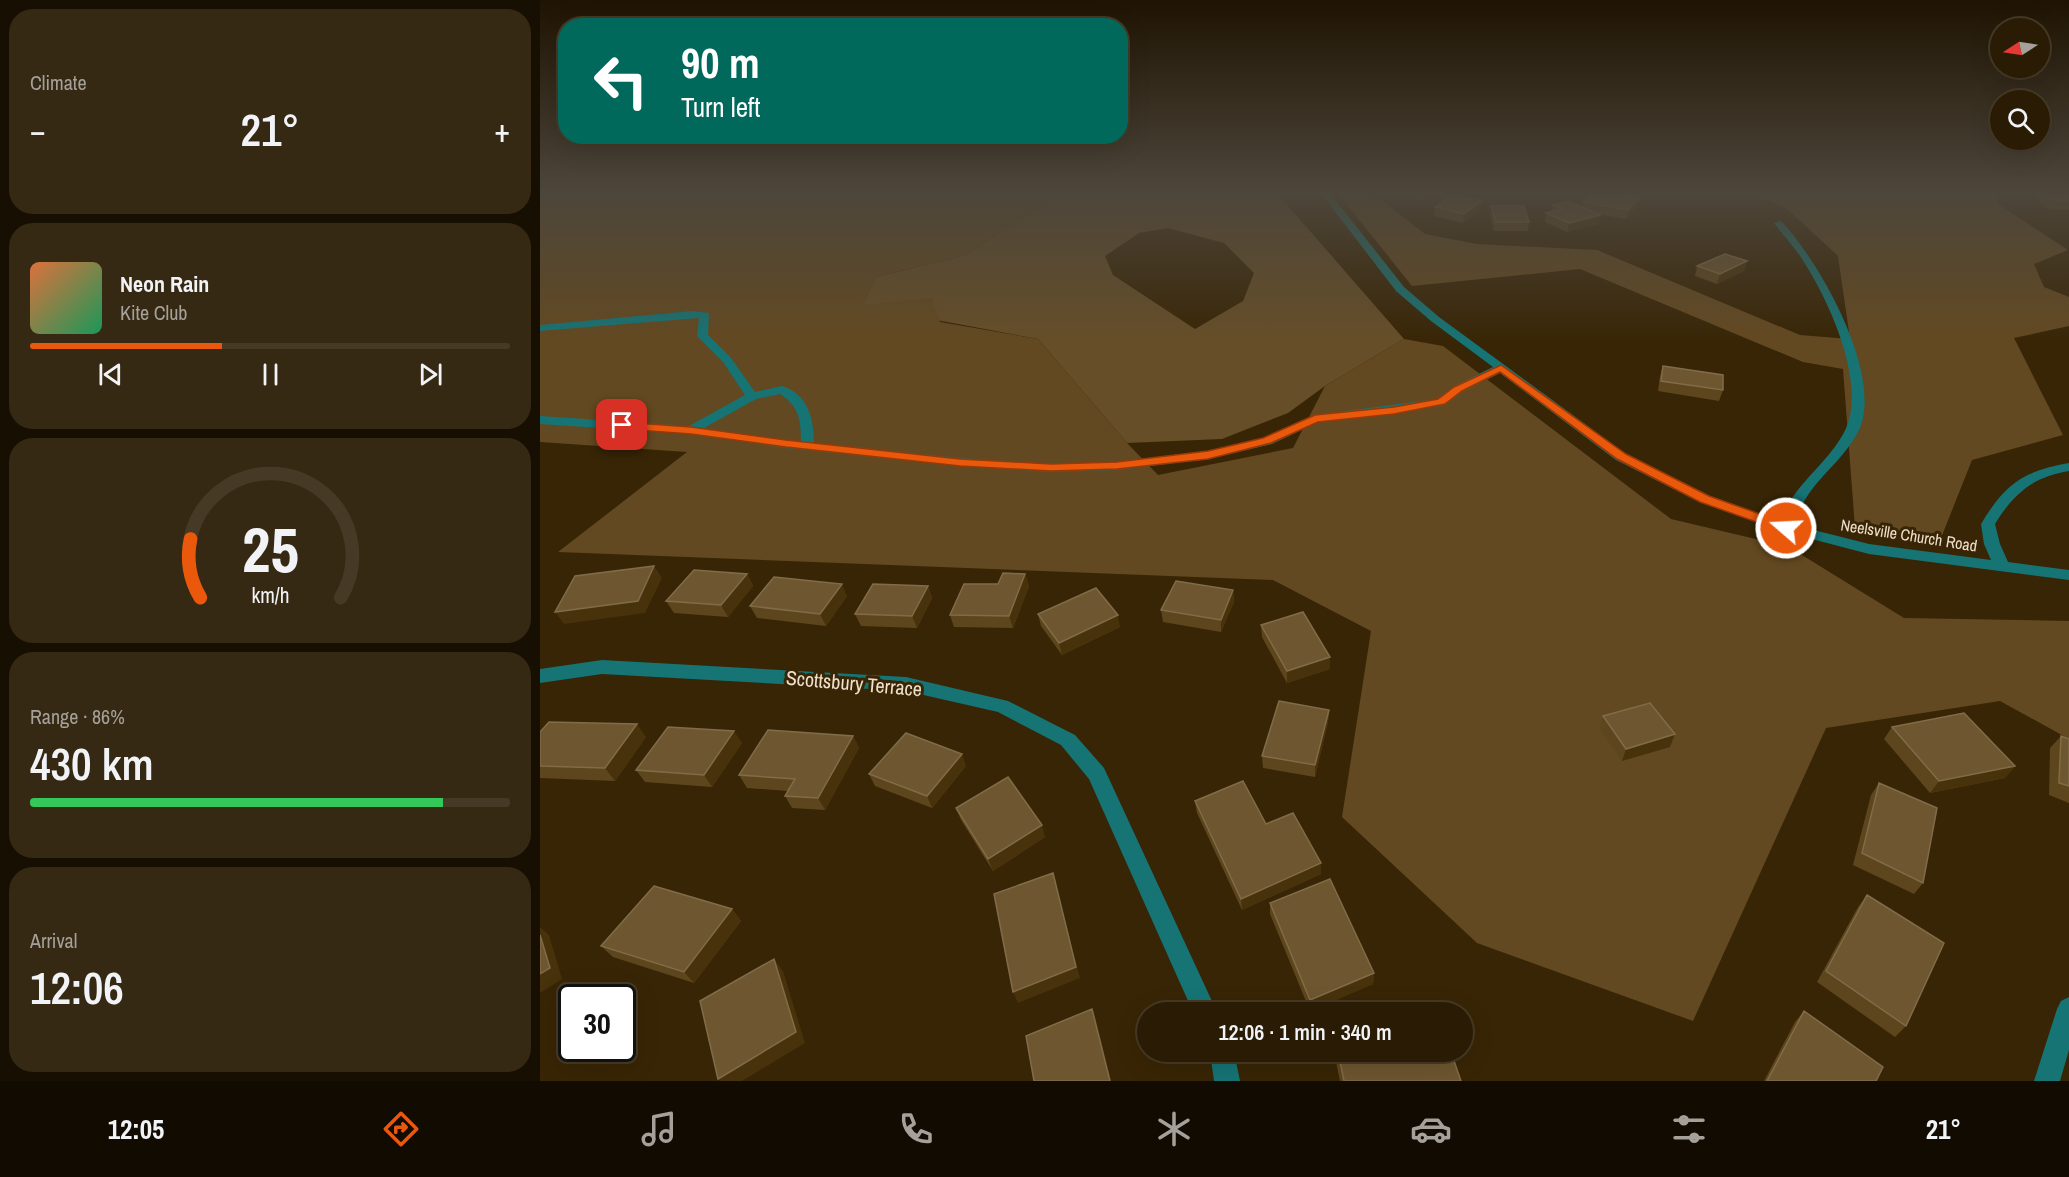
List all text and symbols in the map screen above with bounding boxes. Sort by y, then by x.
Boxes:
north arrow [1990,18,2050,78]
map controls [1990,18,2050,150]
text: 90 m [681,35,760,91]
icon: left [582,42,660,120]
text: Climate [30,69,87,96]
text: Turn left [681,89,760,125]
button: search [1990,90,2050,150]
text: 21° [240,99,300,160]
text: − [30,108,46,152]
text: + [494,108,510,152]
text: Neon Rain [120,269,209,299]
text: Kite Club [120,299,187,326]
icon: previous [94,358,127,391]
icon: pause [254,358,287,391]
icon: next [414,358,447,391]
pin [596,399,647,450]
icon: arrive [605,408,638,441]
position arrow [1754,496,1818,560]
text: 25 [242,507,298,591]
street label: Neelsville Church Road [1839,513,1979,557]
text: km/h [251,581,289,610]
street label: Scottsbury Terrace [785,664,923,702]
text: Range · 86% [30,703,125,730]
text: 430 km [30,733,154,794]
text: Arrival [30,927,77,954]
text: 12:06 [30,957,124,1018]
speed limit sign: 30 [558,984,636,1062]
text: 12:06 · 1 min · 340 m [1218,1017,1392,1047]
icon: directions [380,1108,422,1150]
icon: music [638,1108,680,1150]
icon: phone [895,1108,937,1150]
icon: climate [1153,1108,1195,1150]
icon: car [1410,1108,1452,1150]
icon: filters [1668,1108,1710,1150]
text: 12:05 [108,1111,164,1147]
text: 21° [1926,1111,1961,1147]

